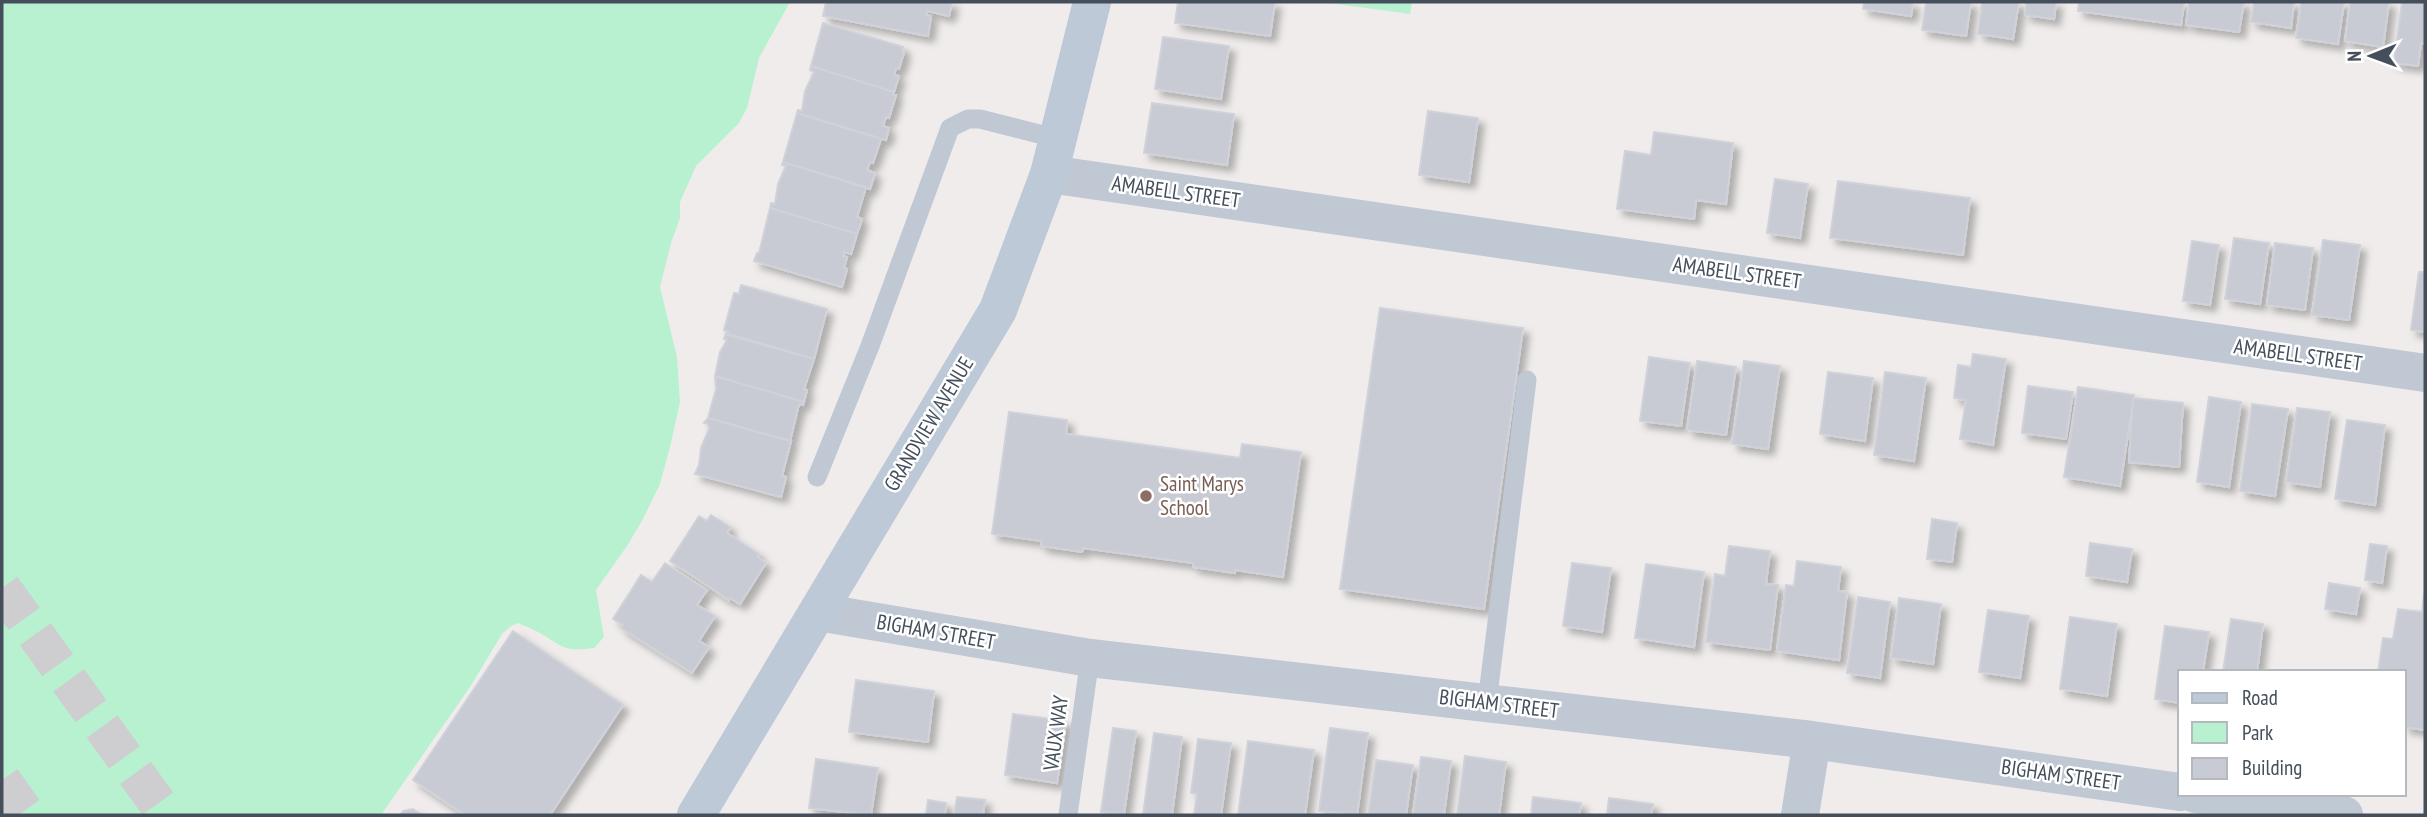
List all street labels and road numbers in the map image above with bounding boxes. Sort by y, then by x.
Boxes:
street label: AMABELL STREET [1110,169,1242,214]
street label: AMABELL STREET [1671,250,1803,295]
street label: AMABELL STREET [2232,332,2364,377]
street label: GRANDVIEW AVENUE [878,352,979,496]
street label: BIGHAM STREET [875,608,998,655]
street label: BIGHAM STREET [1438,683,1561,724]
street label: VAUX WAY [1037,693,1074,773]
street label: BIGHAM STREET [2000,753,2123,796]

